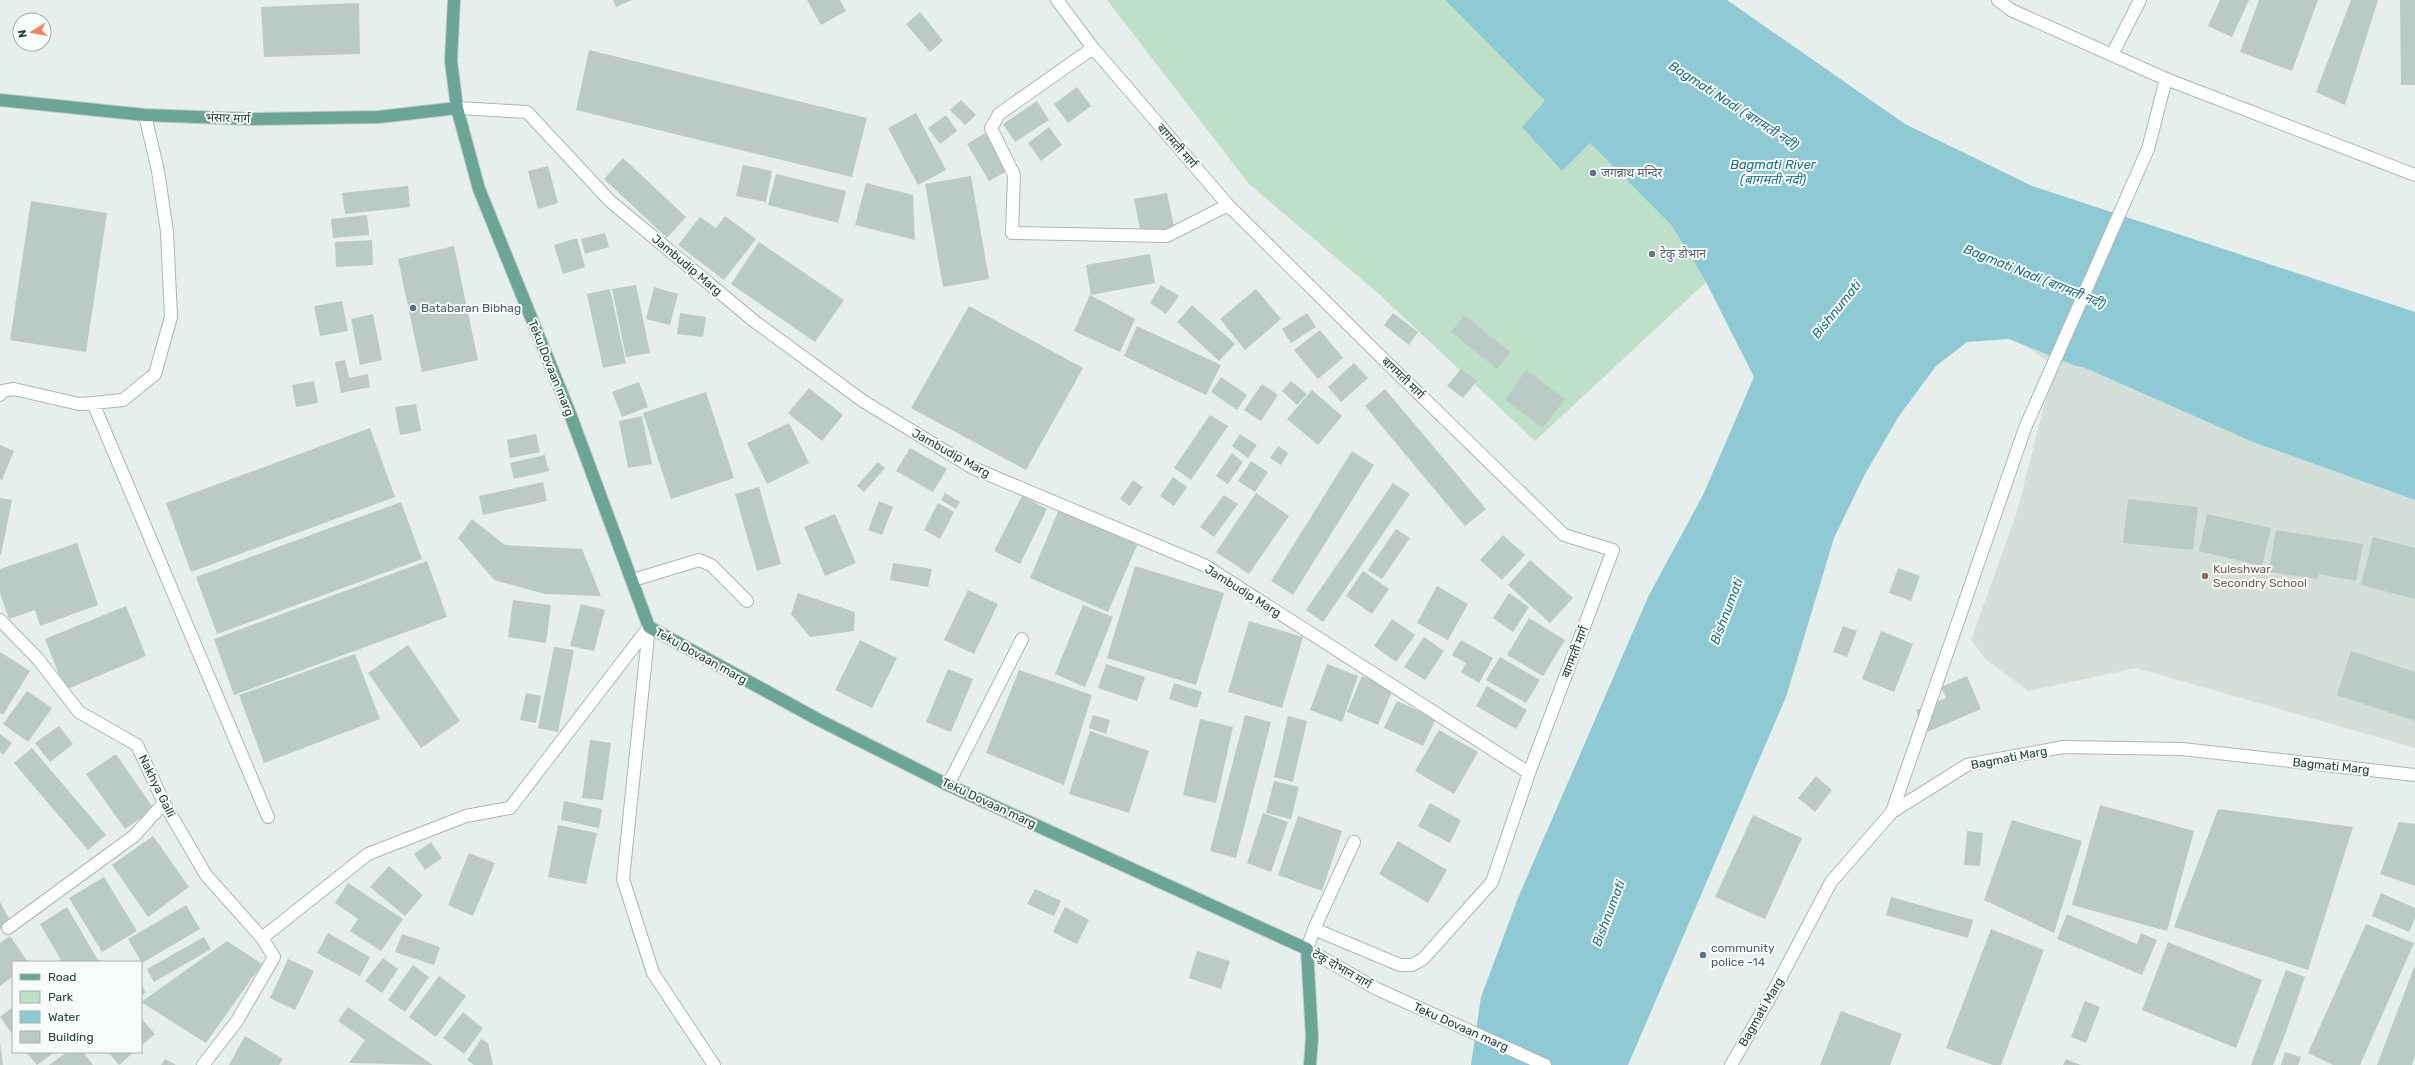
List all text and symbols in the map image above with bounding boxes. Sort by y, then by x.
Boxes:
north arrow [12,12,52,52]
text: N [16,29,30,39]
water label: Bagmati Nadi (बागमती नदी) [1666,58,1802,154]
street label: भंसार मार्ग [205,110,252,126]
street label: बागमती मार्ग [1154,120,1201,172]
water label: Bagmati River (बागमती नदी) [1730,157,1817,187]
place label: जगन्नाथ मन्दिर [1601,165,1664,180]
marker: जगन्नाथ मन्दिर [1588,168,1598,178]
street label: Jambudip Marg [649,232,725,298]
water label: Bagmati Nadi (बागमती नदी) [1961,241,2108,313]
place label: टेकु डोभान [1660,246,1706,262]
marker: टेकु डोभान [1647,249,1657,259]
water label: Bishnumati [1809,277,1865,341]
place label: Batabaran Bibhag [421,301,521,315]
marker: Batabaran Bibhag [408,303,418,313]
street label: Teku Dovaan marg [525,318,577,418]
street label: बागमती मार्ग [1379,354,1429,402]
street label: Jambudip Marg [910,426,992,480]
street label: Jambudip Marg [1202,562,1284,620]
place label: Kuleshwar Secondry School [2213,562,2307,590]
marker: Kuleshwar Secondry School [2200,571,2210,581]
water label: Bishnumati [1707,575,1746,646]
street label: बागमती मार्ग [1558,623,1592,680]
street label: Teku Dovaan marg [653,625,749,687]
street label: Bagmati Marg [1970,744,2048,772]
street label: Nakhya Galli [136,752,178,820]
street label: Bagmati Marg [2292,755,2370,777]
street label: Teku Dovaan marg [940,775,1038,831]
water label: Bishnumati [1589,877,1628,948]
place label: community police -14 [1711,941,1775,969]
street label: टेकु दोभान मार्ग [1309,946,1375,993]
marker: community police -14 [1698,950,1708,960]
legend [12,961,142,1053]
text: Road [48,970,76,984]
street label: Bagmati Marg [1736,975,1786,1049]
text: Park [48,990,74,1004]
street label: Teku Dovaan marg [1411,1000,1511,1054]
text: Water [48,1010,80,1024]
text: Building [48,1030,94,1044]

